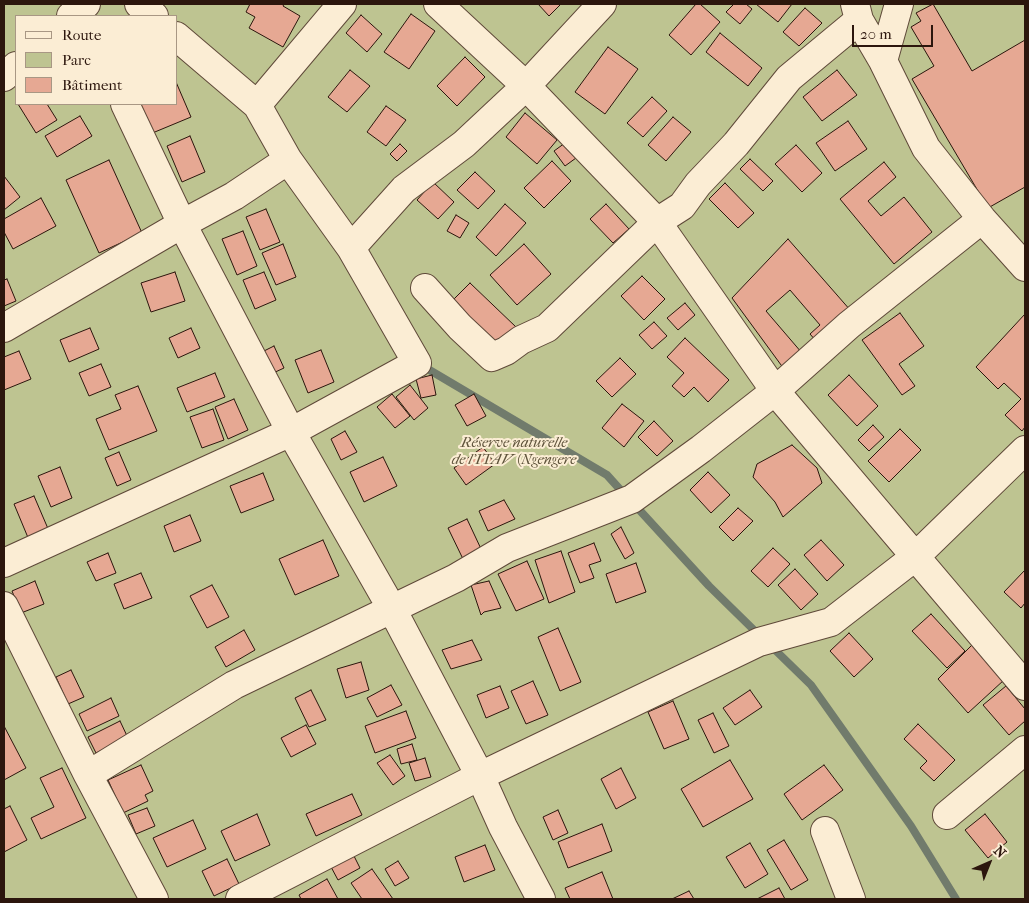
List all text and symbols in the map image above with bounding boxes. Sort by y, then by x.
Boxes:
legend [15,15,178,105]
scale bar [854,15,935,47]
text: 20 m [860,25,892,43]
text: Route [62,26,101,44]
text: Parc [62,51,91,69]
text: Bâtiment [62,76,122,94]
park label: Réserve naturelle de l'ITAV (Ngengere [452,434,576,469]
north arrow [964,838,1014,888]
text: N [990,842,1009,862]

